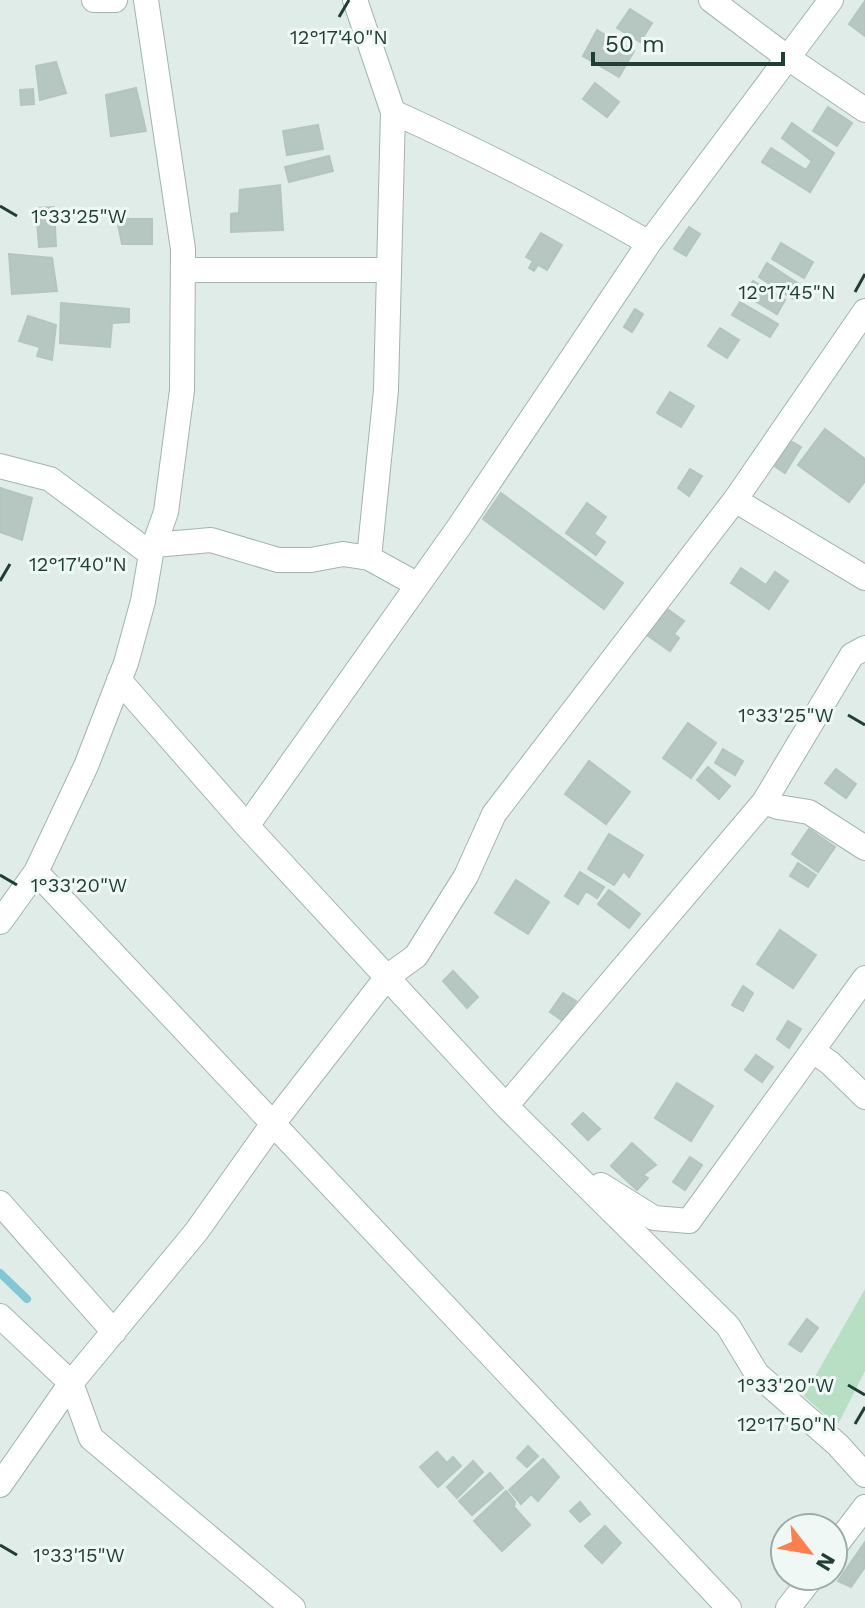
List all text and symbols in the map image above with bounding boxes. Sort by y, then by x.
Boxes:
scale bar [593,16,783,66]
text: 12°17'40"N [290,25,388,49]
text: 50 m [605,30,665,58]
text: 1°33'25"W [31,204,127,228]
text: 12°17'45"N [738,280,836,304]
text: 12°17'40"N [29,552,127,576]
text: 1°33'25"W [738,703,834,727]
text: 1°33'20"W [31,873,127,897]
text: 1°33'20"W [738,1373,834,1397]
text: 12°17'50"N [737,1412,837,1436]
north arrow [769,1512,849,1592]
text: 1°33'15"W [33,1543,125,1567]
text: N [811,1549,841,1575]

